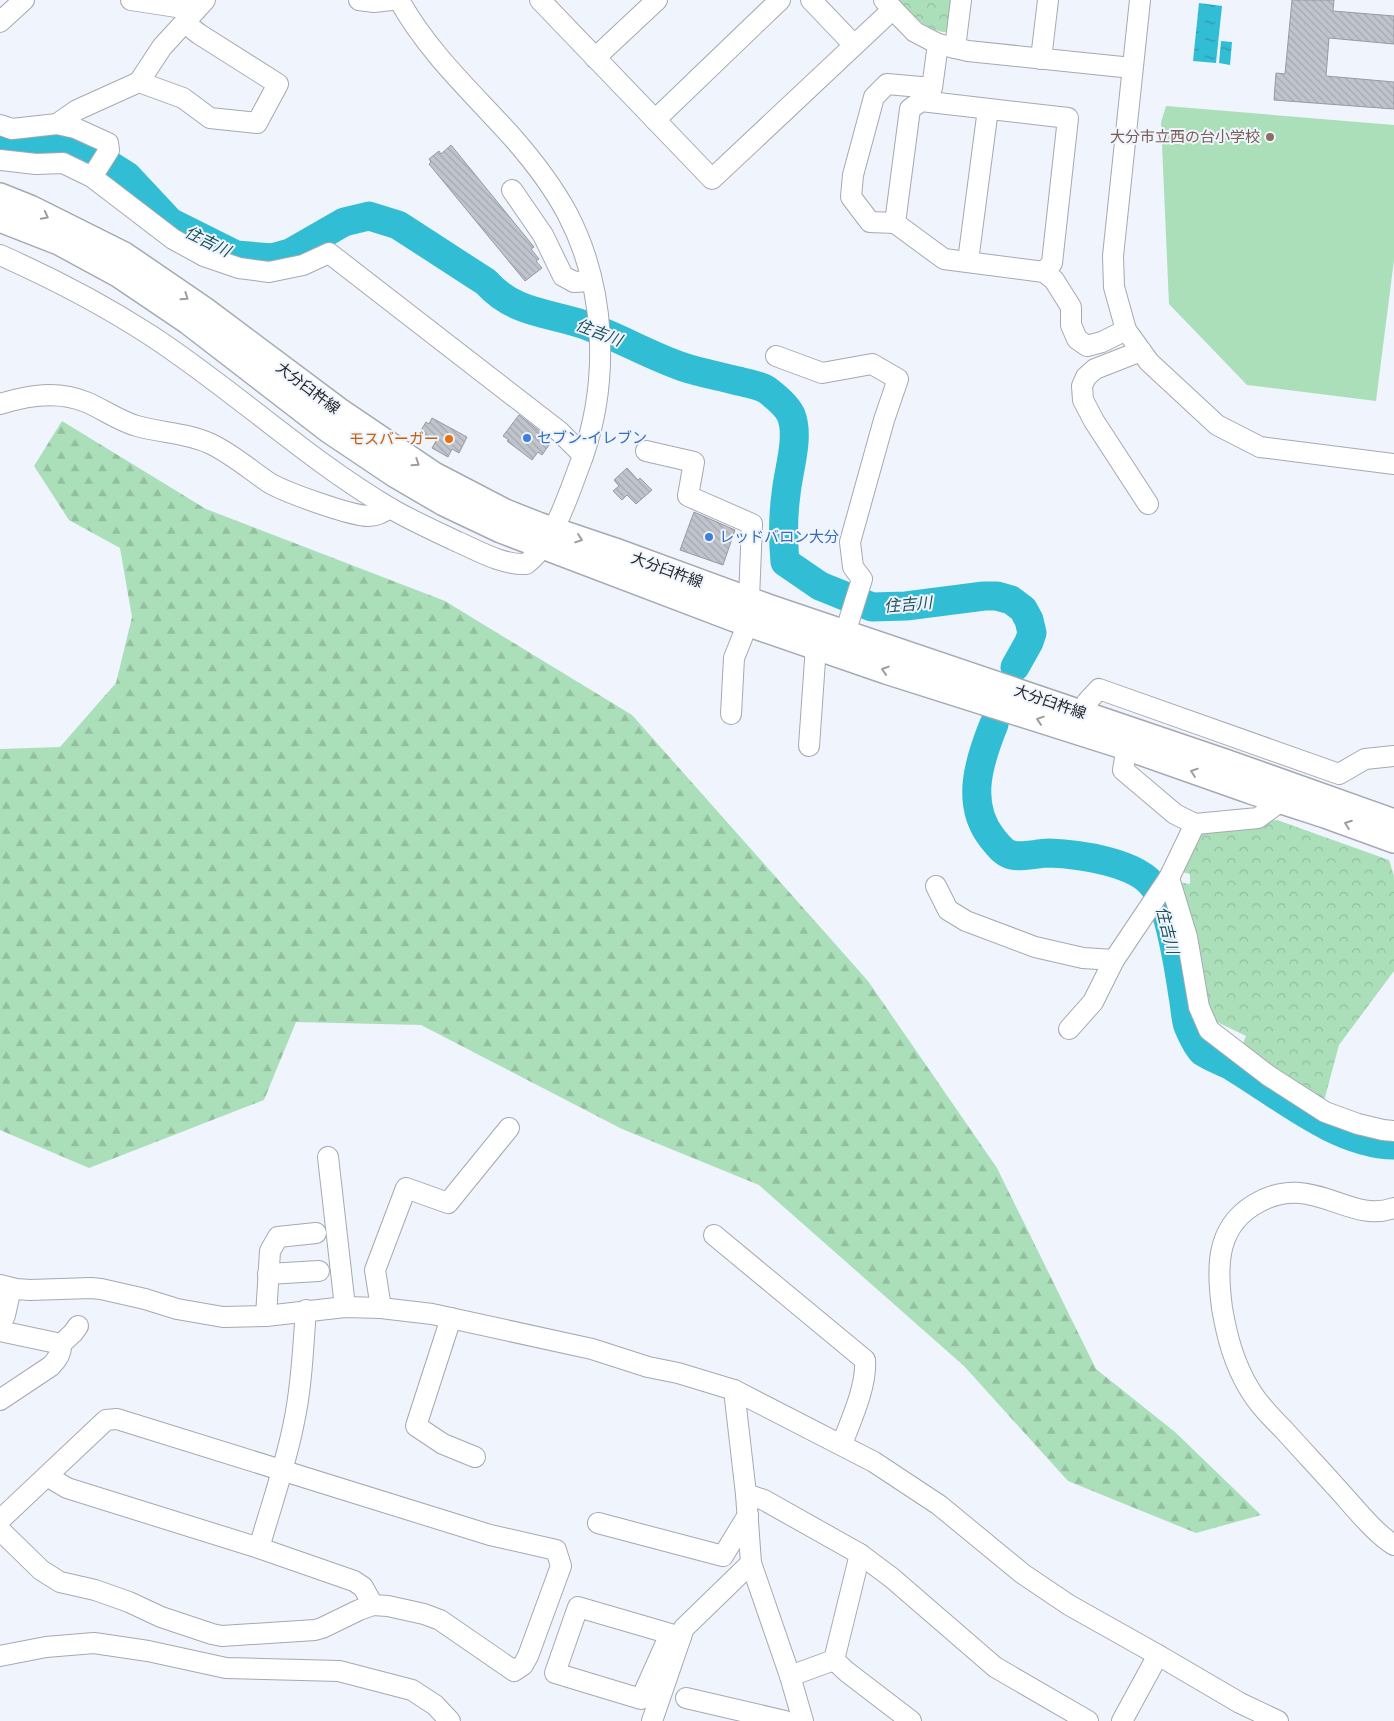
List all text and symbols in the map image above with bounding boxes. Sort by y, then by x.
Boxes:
place label: 大分市立西の台小学校 [1110,128,1260,145]
marker: 大分市立西の台小学校 [1264,131,1276,143]
one-way arrow [39,210,48,220]
water label: 住吉川 [182,223,235,260]
one-way arrow [179,291,189,300]
water label: 住吉川 [573,316,626,350]
street label: 大分臼杵線 [273,358,343,417]
place label: セブン-イレブン [537,429,647,446]
place label: モスバーガー [349,430,439,447]
marker: セブン-イレブン [521,432,533,444]
marker: モスバーガー [443,433,455,445]
one-way arrow [411,457,420,466]
place label: レッドバロン大分 [719,528,839,545]
marker: レッドバロン大分 [703,531,715,543]
one-way arrow [574,533,583,543]
street label: 大分臼杵線 [629,549,705,590]
water label: 住吉川 [883,594,935,615]
one-way arrow [882,666,890,676]
street label: 大分臼杵線 [1012,681,1088,722]
one-way arrow [1037,716,1045,726]
one-way arrow [1191,767,1199,777]
one-way arrow [1344,820,1353,830]
water label: 住吉川 [1153,905,1182,957]

